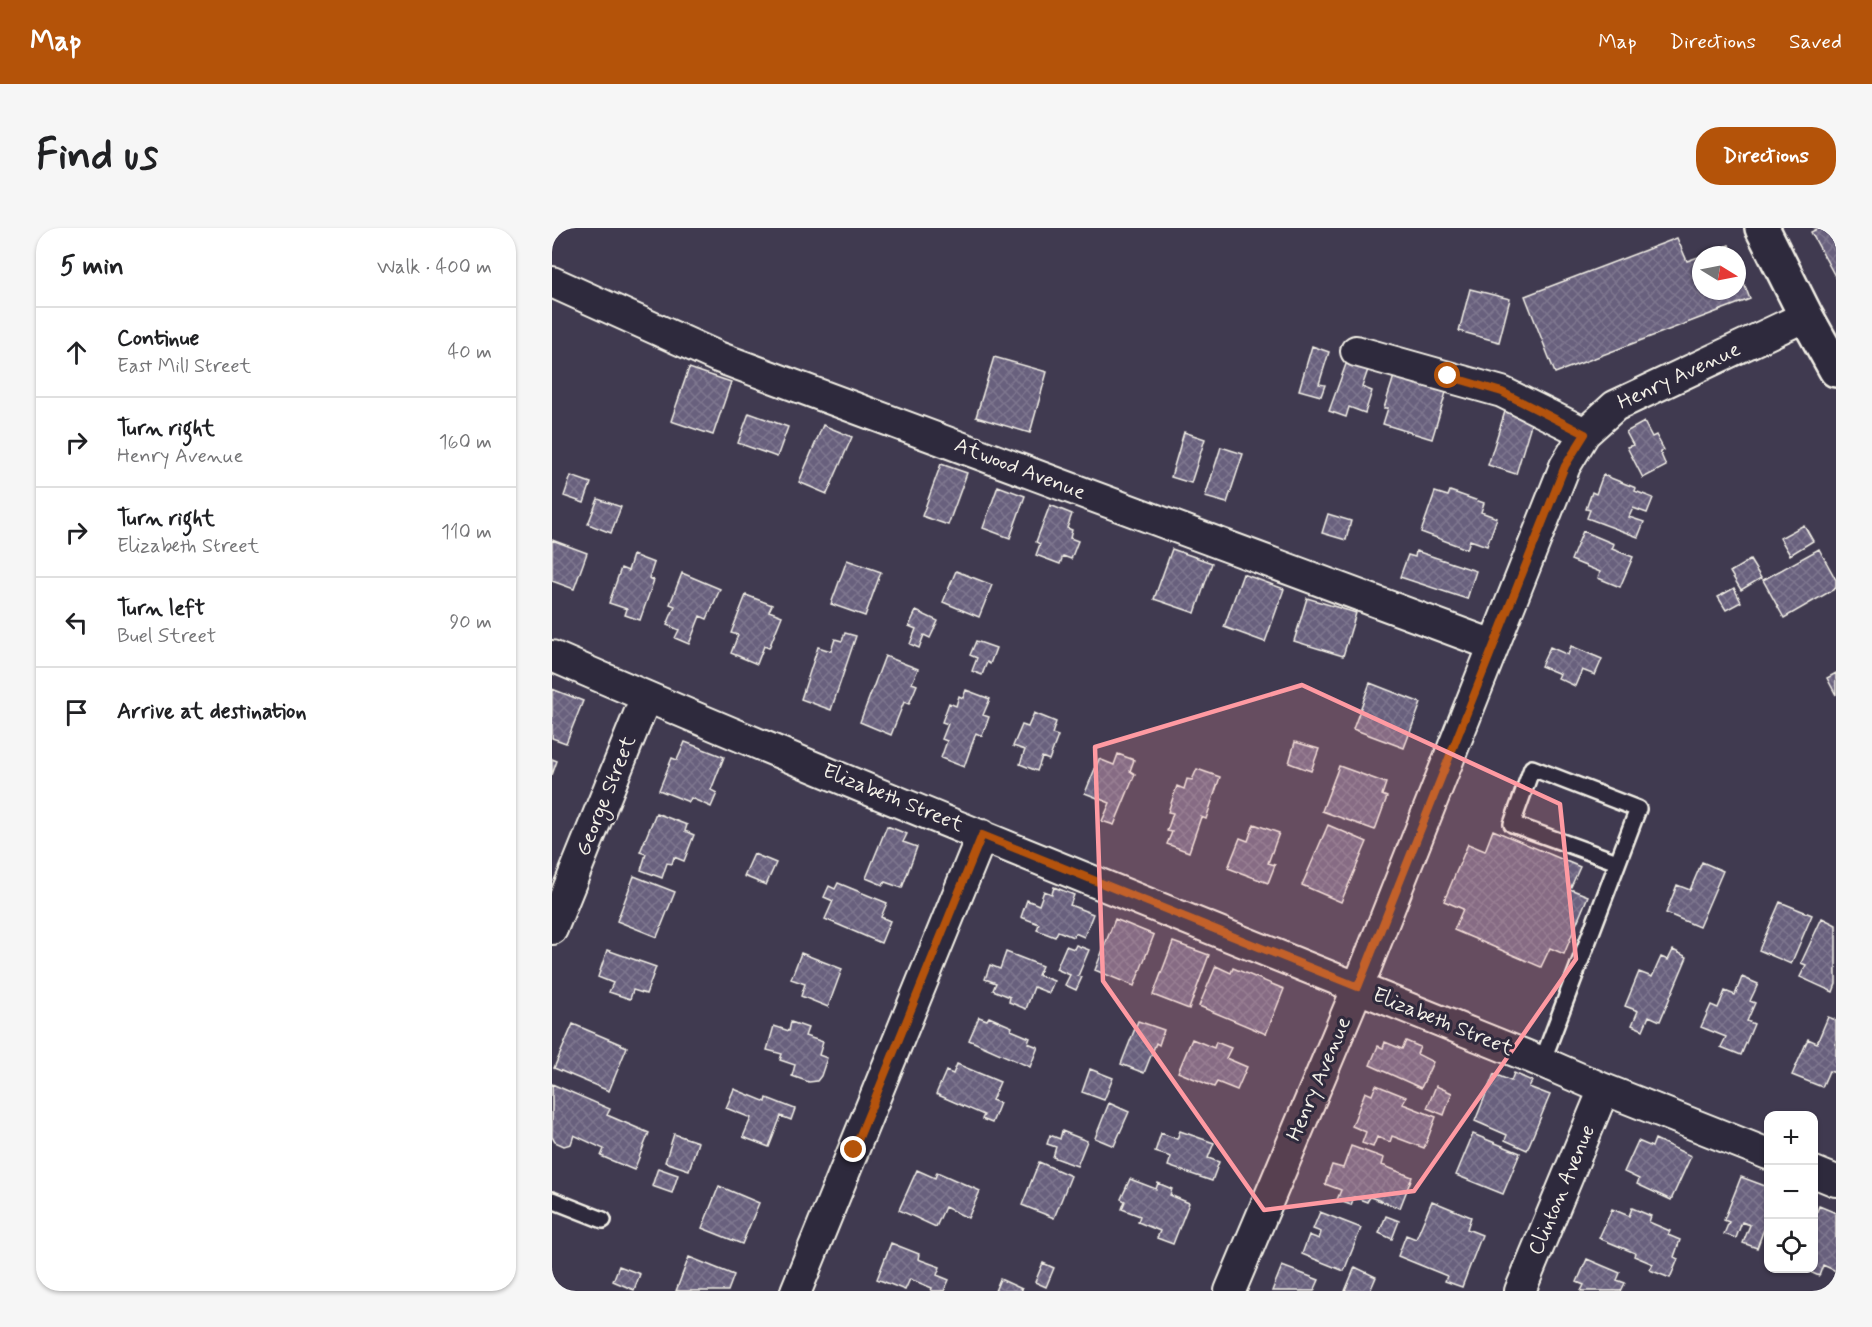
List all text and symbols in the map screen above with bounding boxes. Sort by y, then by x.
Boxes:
text: Map [30,24,81,61]
text: Map [1598,28,1637,56]
text: Directions [1670,28,1756,56]
text: Saved [1789,28,1842,56]
button: Directions [1696,127,1836,185]
text: Find us [36,129,158,184]
north arrow [1692,246,1746,300]
text: 5 min [60,250,124,284]
text: Walk · 400 m [377,254,492,281]
text: Continue [117,325,199,353]
street label: Henry Avenue [1613,335,1745,417]
icon: ahead [60,336,93,369]
text: 40 m [448,339,492,366]
text: East Mill Street [117,353,251,380]
route start [1434,362,1460,388]
text: Turn right [117,415,215,443]
icon: right [60,426,93,459]
text: 160 m [439,429,492,456]
street label: Atwood Avenue [950,431,1090,507]
text: Henry Avenue [117,443,243,470]
text: Turn right [117,505,215,533]
icon: right [60,516,93,549]
text: 110 m [441,519,492,546]
text: Elizabeth Street [117,533,259,560]
text: Turn left [117,595,205,623]
icon: left [60,606,93,639]
text: 90 m [449,609,492,636]
text: Buel Street [117,623,216,650]
icon: arrive [60,696,93,729]
text: Arrive at destination [117,698,307,726]
street label: George Street [569,731,644,861]
street label: Elizabeth Street [818,757,968,839]
street label: Elizabeth Street [1368,981,1518,1063]
street label: Henry Avenue [1280,1013,1358,1145]
map controls [1764,1111,1818,1273]
button: + [1764,1111,1818,1165]
street label: Clinton Avenue [1522,1120,1602,1260]
route end [840,1136,866,1162]
button: − [1764,1165,1818,1219]
button: locate [1764,1219,1818,1273]

